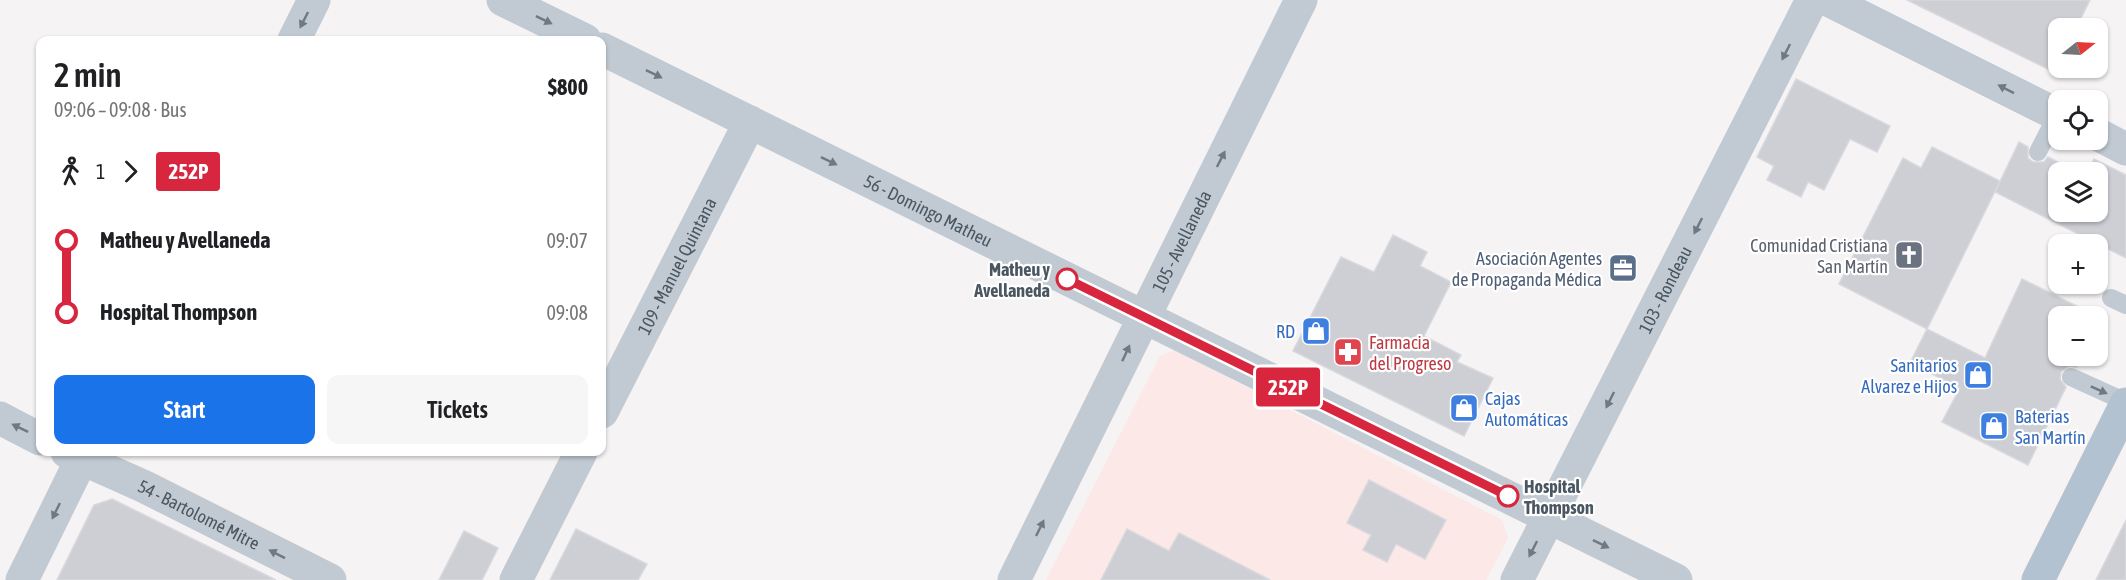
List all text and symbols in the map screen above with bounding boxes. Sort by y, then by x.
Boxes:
one-way arrow [299,12,309,29]
one-way arrow [536,16,553,25]
north arrow [2048,18,2108,78]
map controls [2048,18,2108,366]
one-way arrow [1781,44,1791,61]
text: 2 min [54,56,121,94]
one-way arrow [645,69,663,79]
text: $800 [548,74,588,100]
one-way arrow [1997,84,2014,94]
button: locate [2048,90,2108,150]
text: 09:06 – 09:08 · Bus [54,98,187,121]
one-way arrow [1216,150,1226,168]
icon: walk [54,155,87,188]
icon: forward [114,155,147,188]
one-way arrow [820,156,837,165]
text: 252P [168,159,208,183]
text: 1 [96,160,105,183]
button: layers [2048,162,2108,222]
street label: 56 - Domingo Matheu [861,170,996,251]
street label: 105 - Avellaneda [1147,187,1215,295]
street label: 109 - Manuel Quintana [633,194,720,338]
one-way arrow [1693,218,1703,235]
text: Matheu y Avellaneda [100,227,270,253]
text: 09:07 [546,229,588,252]
button: + [2048,234,2108,294]
place label: Comunidad Cristiana San Martín [1750,235,1888,277]
church icon: Comunidad Cristiana San Martín [1893,239,1925,271]
street label: 103 - Rondeau [1634,242,1696,336]
place label: Asociación Agentes de Propaganda Médica [1452,248,1602,290]
office icon: Asociación Agentes de Propaganda Médica [1607,252,1639,284]
place label: Matheu y Avellaneda [973,259,1051,301]
marker: Matheu y Avellaneda [1056,268,1078,290]
text: Hospital Thompson [100,299,257,325]
text: 09:08 [546,301,588,324]
button: − [2048,306,2108,366]
shop icon: RD [1300,315,1332,347]
place label: RD [1276,321,1295,342]
place label: Farmacia del Progreso [1369,332,1452,374]
pharmacy icon: Farmacia del Progreso [1332,336,1364,368]
one-way arrow [1121,344,1130,361]
place label: Sanitarios Alvarez e Hijos [1861,355,1957,397]
shop icon: Sanitarios Alvarez e Hijos [1962,359,1994,391]
line badge: 252P [1246,368,1330,406]
button: Start [54,375,315,444]
button: Tickets [327,375,588,444]
text: 252P [1268,375,1308,399]
one-way arrow [2090,385,2107,394]
place label: Cajas Automáticas [1485,388,1568,430]
shop icon: Cajas Automáticas [1448,392,1480,424]
one-way arrow [1605,392,1615,409]
place label: Baterias San Martín [2015,406,2086,448]
shop icon: Baterias San Martín [1978,410,2010,442]
one-way arrow [12,424,29,433]
street label: 54 - Bartolomé Mitre [135,475,263,554]
place label: Hospital Thompson [1524,476,1594,518]
marker: Hospital Thompson [1497,485,1519,507]
one-way arrow [51,503,60,520]
one-way arrow [1035,519,1044,536]
one-way arrow [1593,539,1610,548]
one-way arrow [1528,541,1538,558]
one-way arrow [269,549,286,558]

